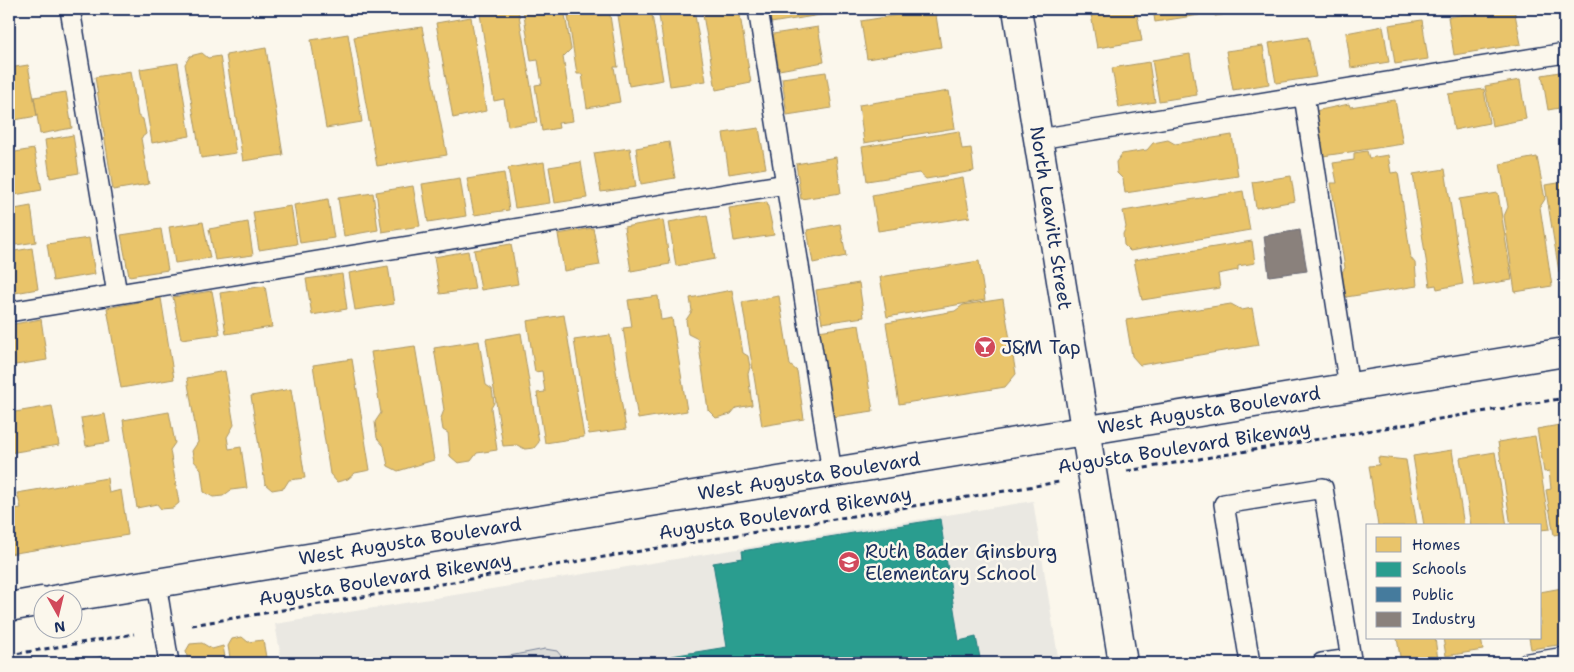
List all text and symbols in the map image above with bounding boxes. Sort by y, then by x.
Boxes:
street label: North Leavitt Street [1024,124,1078,312]
bar icon: J&M Tap [973,335,997,359]
place label: J&M Tap [1001,335,1081,360]
street label: West Augusta Boulevard [1096,380,1322,440]
street label: Augusta Boulevard Bikeway [1056,415,1312,479]
street label: West Augusta Boulevard [696,446,922,506]
street label: Augusta Boulevard Bikeway [657,481,913,545]
street label: West Augusta Boulevard [297,511,523,571]
legend [1366,524,1542,640]
text: Homes [1412,535,1460,555]
place label: Ruth Bader Ginsburg Elementary School [865,539,1057,586]
street label: Augusta Boulevard Bikeway [257,547,513,611]
school or university icon: Ruth Bader Ginsburg Elementary School [837,550,861,574]
text: Schools [1412,559,1467,579]
text: Public [1412,585,1454,605]
north arrow [32,590,82,640]
text: Industry [1412,609,1476,629]
text: N [53,617,67,637]

